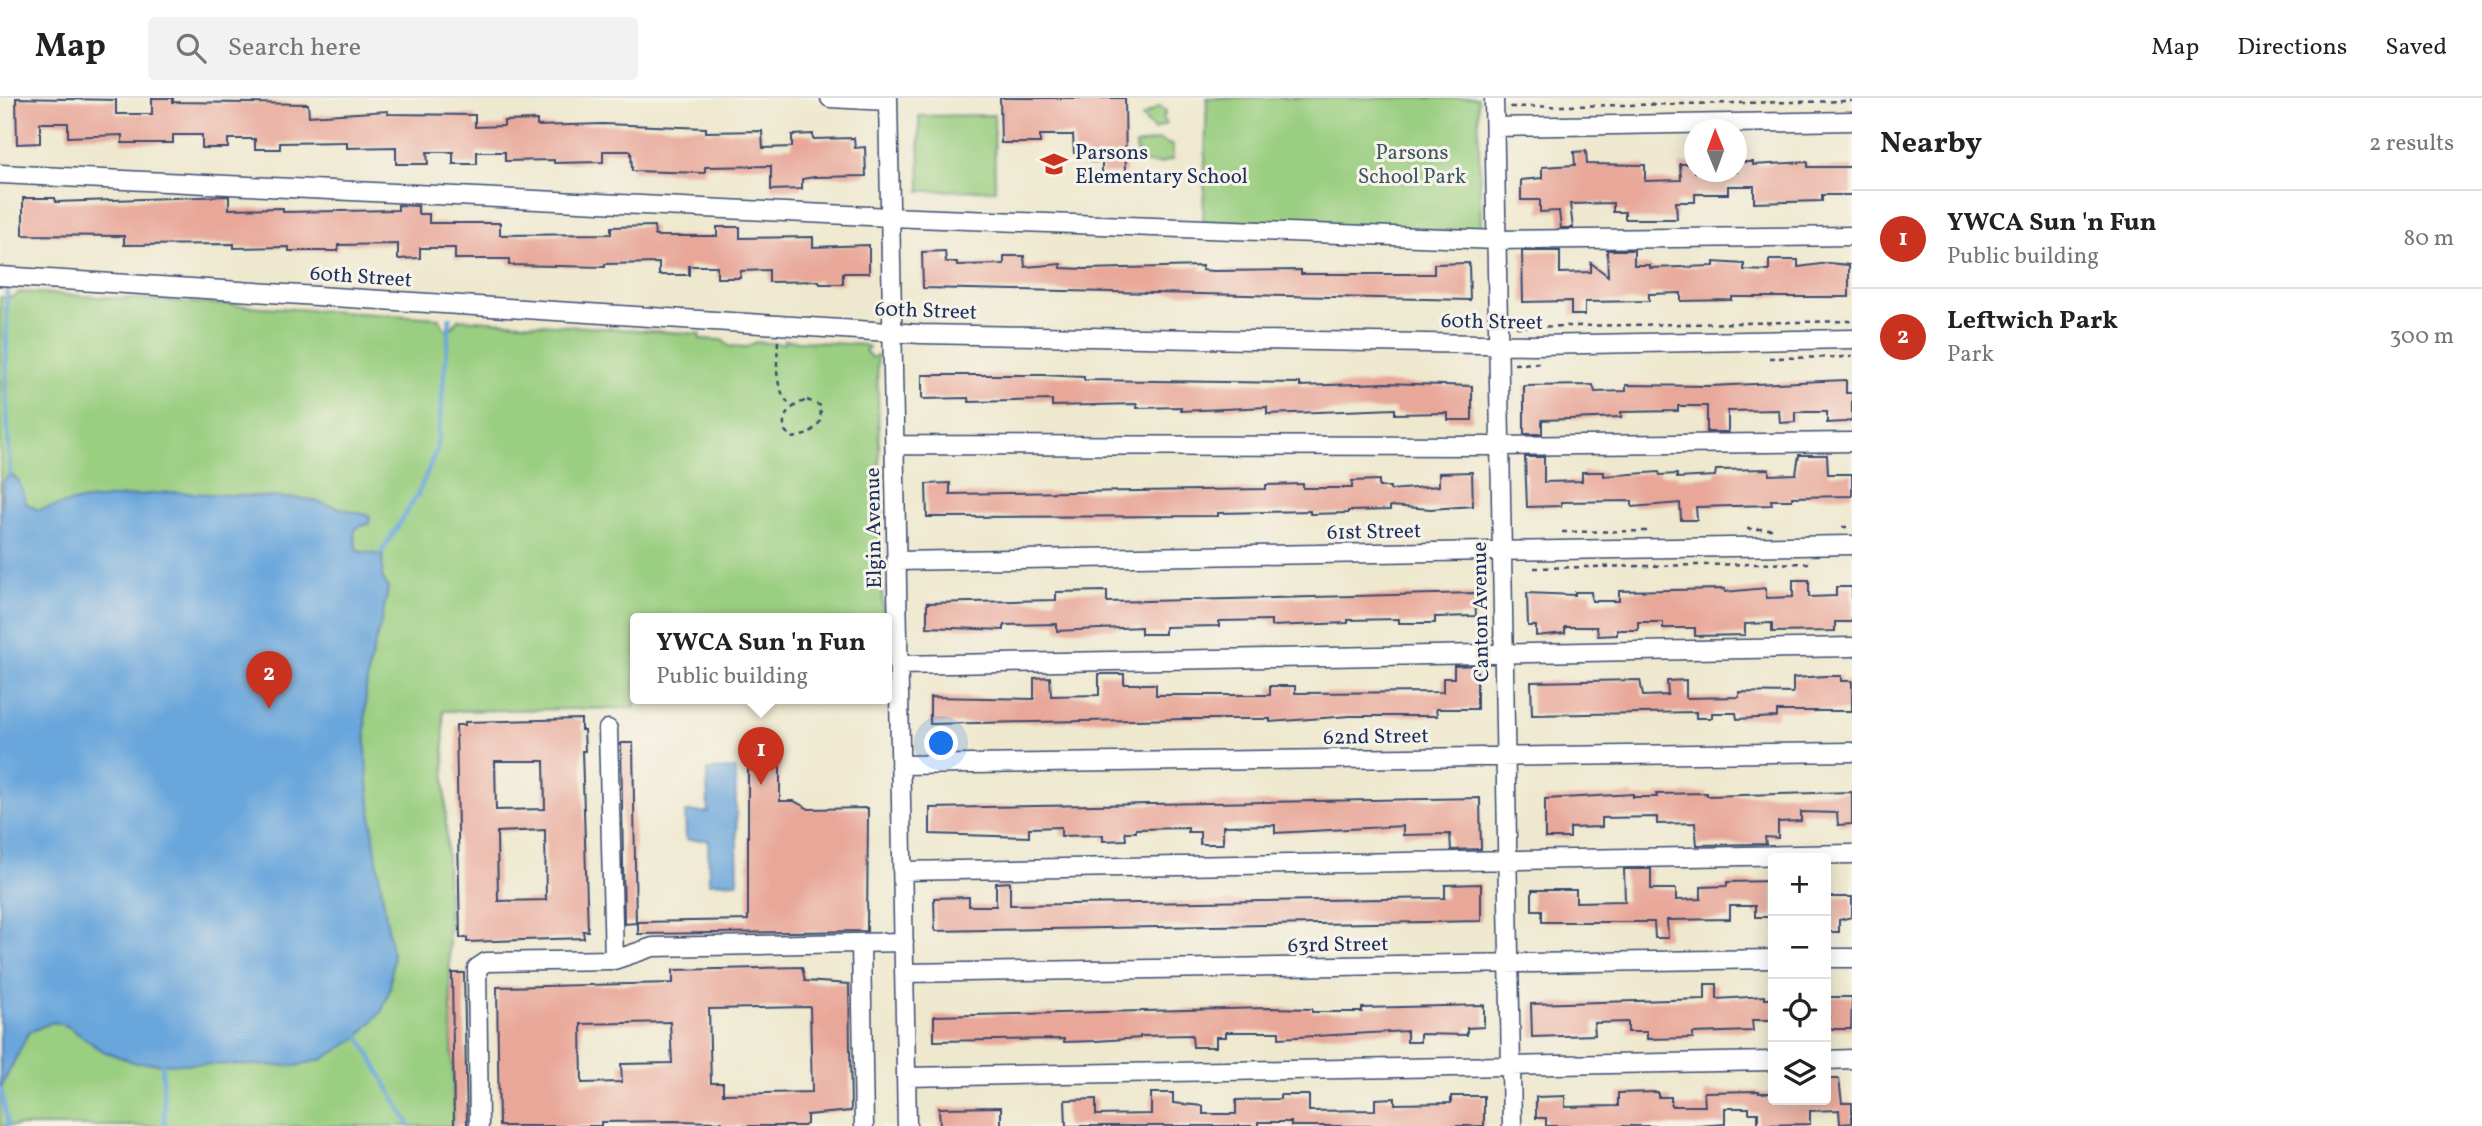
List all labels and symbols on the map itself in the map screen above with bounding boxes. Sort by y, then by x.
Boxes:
north arrow [1684,119,1747,182]
place label: Parsons Elementary School [1075,139,1248,192]
park label: Parsons School Park [1358,139,1467,192]
school or university icon: Parsons Elementary School [1039,149,1069,179]
street label: 60th Street [309,259,413,296]
street label: 60th Street [874,295,978,328]
street label: 60th Street [1441,307,1543,338]
street label: Elgin Avenue [859,467,890,589]
street label: 61st Street [1327,517,1421,548]
street label: Canton Avenue [1466,541,1497,682]
pin: 2 [246,651,292,709]
street label: 62nd Street [1323,722,1429,753]
your location [924,726,958,760]
pin: 1 [738,727,784,785]
street label: 63rd Street [1287,930,1389,961]

